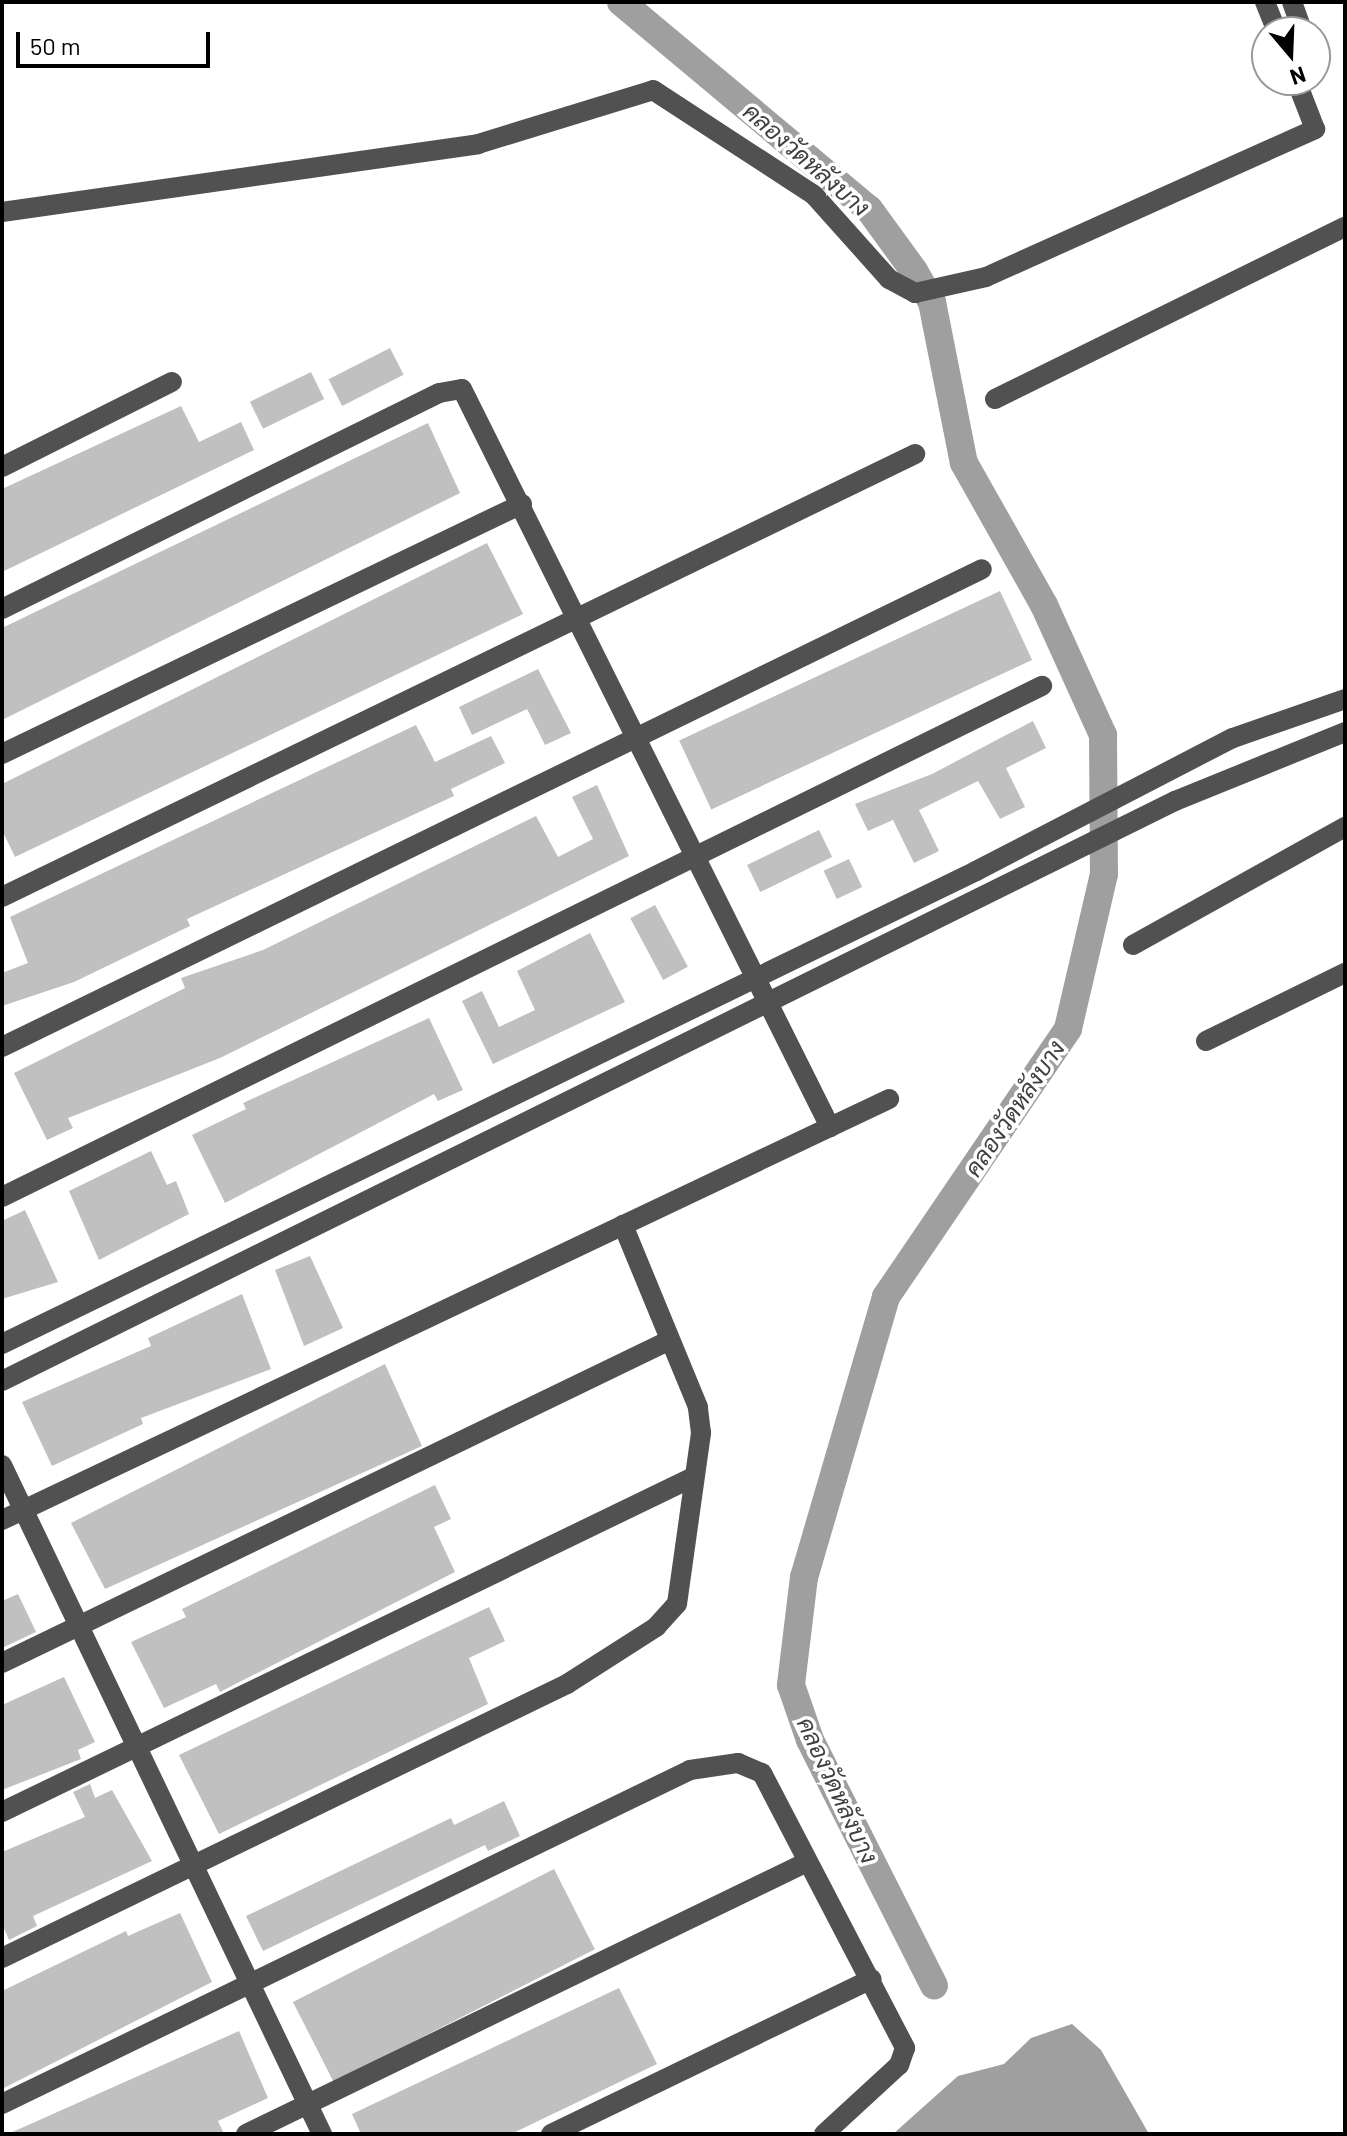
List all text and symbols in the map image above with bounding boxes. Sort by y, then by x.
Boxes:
scale bar [20,16,214,66]
north arrow [1251,16,1331,96]
text: 50 m [30,31,81,60]
text: N [1287,62,1309,91]
water label: คลองวัดหลังบาง [738,96,876,222]
water label: คลองวัดหลังบาง [958,1034,1070,1182]
water label: คลองวัดหลังบาง [792,1712,884,1868]

